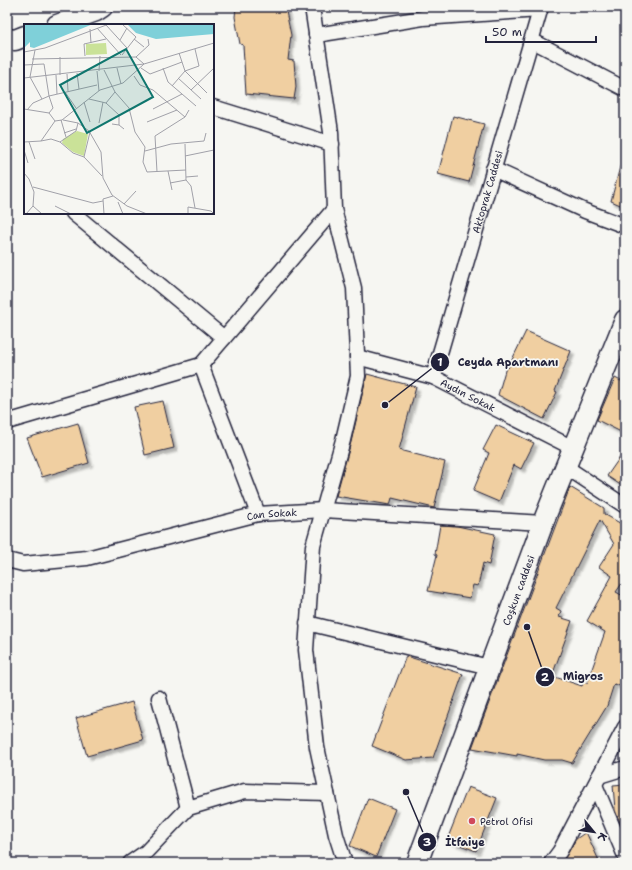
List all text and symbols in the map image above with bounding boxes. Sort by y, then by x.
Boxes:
scale bar [486,18,596,44]
inset map [24,24,214,214]
text: 50 m [492,24,522,40]
street label: Aktoprak Caddesi [469,149,505,235]
callout: Ceyda Apartmanı [430,350,567,373]
text: 1 [437,354,443,370]
text: Ceyda Apartmanı [458,355,558,370]
street label: Aydın Sokak [438,375,498,414]
street label: Can Sokak [245,505,298,523]
street label: Coşkun caddesi [499,553,537,627]
callout: Migros [535,665,611,688]
text: 2 [541,669,550,685]
text: Migros [563,669,603,684]
north arrow [574,812,614,852]
place label: Petrol Ofisi [480,815,533,828]
marker: Petrol Ofisi [467,816,477,826]
callout: İtfaiye [417,830,493,853]
text: K [594,830,611,844]
text: 3 [423,834,431,850]
text: İtfaiye [445,834,485,850]

